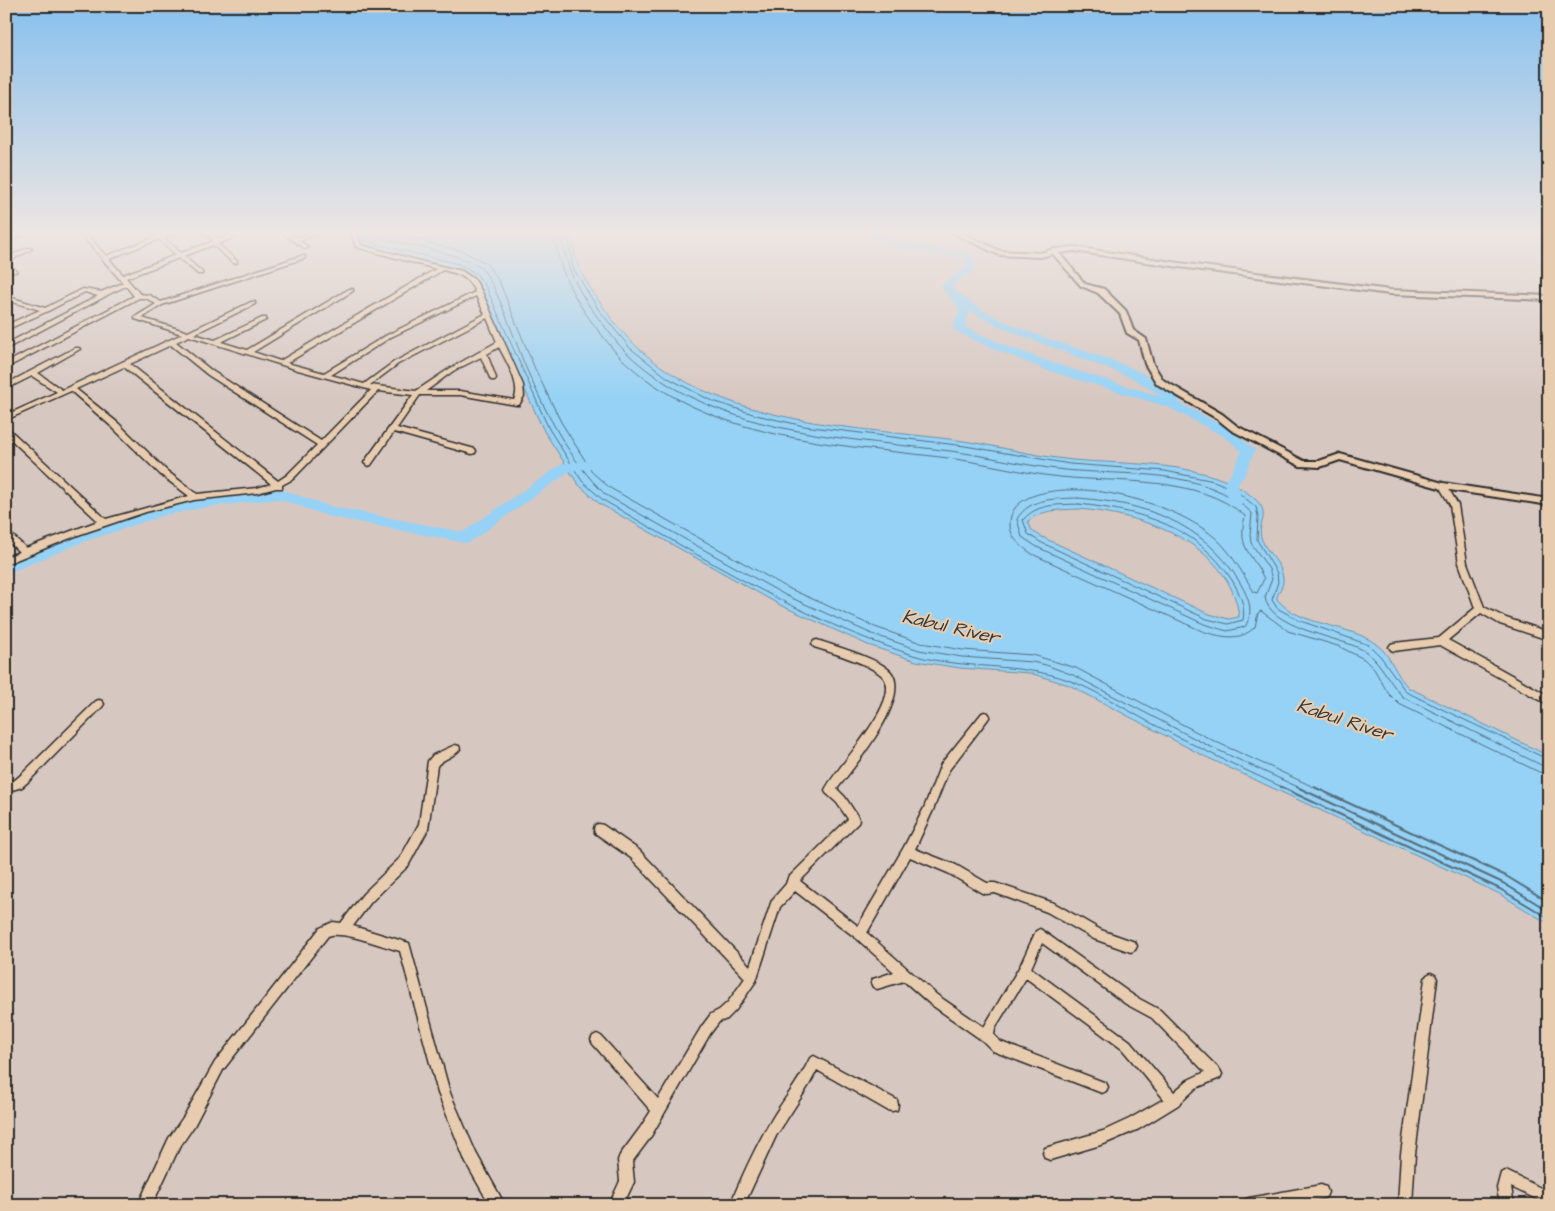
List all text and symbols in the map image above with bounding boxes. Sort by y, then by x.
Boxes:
water label: Kabul River [899,603,1004,652]
water label: Kabul River [1293,692,1398,749]

